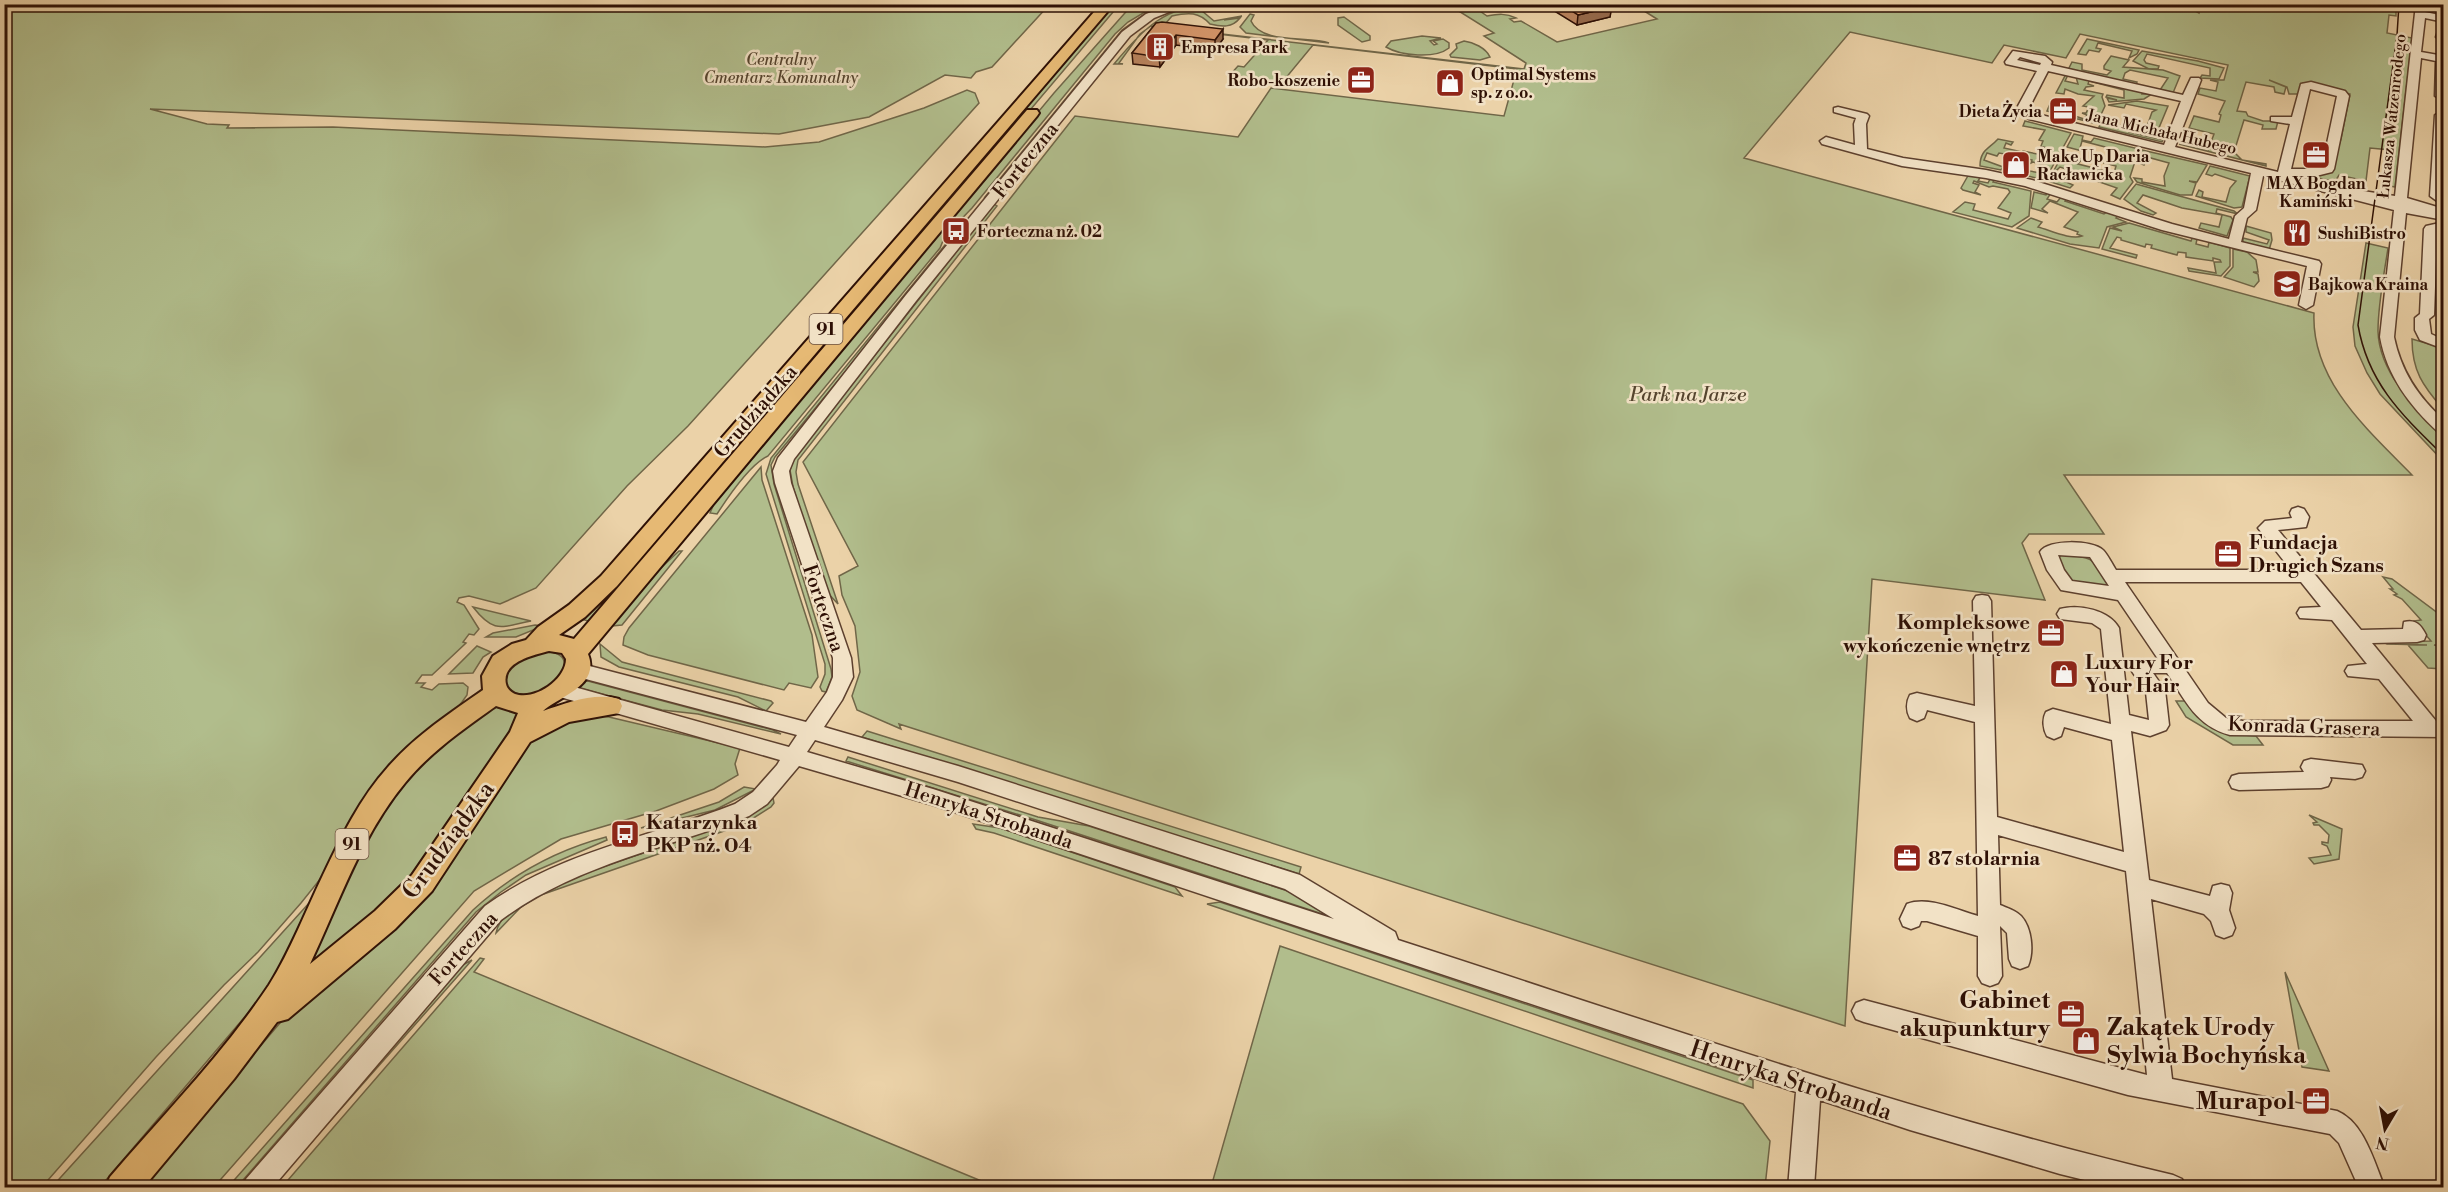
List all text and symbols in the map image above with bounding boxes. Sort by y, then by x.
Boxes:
building icon: Empresa Park [1144,31,1176,63]
street label: Łukasza Watzenrodego [2373,33,2411,199]
place label: Empresa Park [1181,38,1289,58]
park label: Centralny Cmentarz Komunalny [704,50,859,88]
office icon: Robo-koszenie [1345,64,1377,96]
place label: Optimal Systems sp. z o.o. [1471,65,1596,103]
shop icon: Optimal Systems sp. z o.o. [1434,67,1466,99]
place label: Robo-koszenie [1227,71,1340,91]
office icon: Dieta Życia [2047,95,2079,127]
place label: Dieta Życia [1959,100,2042,122]
street label: Jana Michała Hubego [2084,105,2239,159]
street label: Forteczna [988,117,1065,204]
office icon: MAX Bogdan Kamiński [2300,139,2332,171]
place label: Make Up Daria Racławicka [2037,147,2150,185]
shop icon: Make Up Daria Racławicka [2000,149,2032,181]
place label: MAX Bogdan Kamiński [2266,174,2366,212]
bus stop icon: Forteczna nż. 02 [940,215,972,247]
restaurant icon: SushiBistro [2281,217,2313,249]
place label: Forteczna nż. 02 [977,222,1102,242]
place label: SushiBistro [2318,224,2406,244]
school or university icon: Bajkowa Kraina [2271,268,2303,300]
place label: Bajkowa Kraina [2308,275,2428,295]
road number: 91 [810,314,842,344]
street label: Grudziądzka [709,360,804,464]
park label: Park na Jarze [1629,383,1747,408]
place label: Fundacja Drugich Szans [2249,531,2384,579]
office icon: Fundacja Drugich Szans [2212,538,2244,570]
street label: Forteczna [796,561,849,656]
place label: Kompleksowe wykończenie wnętrz [1842,611,2030,659]
office icon: Kompleksowe wykończenie wnętrz [2035,617,2067,649]
place label: Luxury For Your Hair [2085,651,2193,699]
shop icon: Luxury For Your Hair [2048,658,2080,690]
street label: Konrada Grasera [2227,712,2382,743]
street label: Grudziądzka [396,775,502,905]
street label: Henryka Strobanda [901,777,1077,856]
place label: Katarzynka PKP nż. 04 [646,811,757,859]
bus stop icon: Katarzynka PKP nż. 04 [609,818,641,850]
road number: 91 [336,829,368,859]
office icon: 87 stolarnia [1891,842,1923,874]
place label: 87 stolarnia [1928,847,2040,872]
street label: Forteczna [424,906,504,991]
place label: Gabinet akupunktury [1899,986,2051,1044]
office icon: Gabinet akupunktury [2055,998,2087,1030]
place label: Zakątek Urody Sylwia Bochyńska [2107,1013,2307,1071]
shop icon: Zakątek Urody Sylwia Bochyńska [2070,1025,2102,1057]
street label: Henryka Strobanda [1686,1034,1896,1128]
office icon: Murapol [2300,1085,2332,1117]
place label: Murapol [2196,1087,2295,1117]
north arrow [2355,1099,2415,1159]
text: N [2374,1132,2391,1154]

